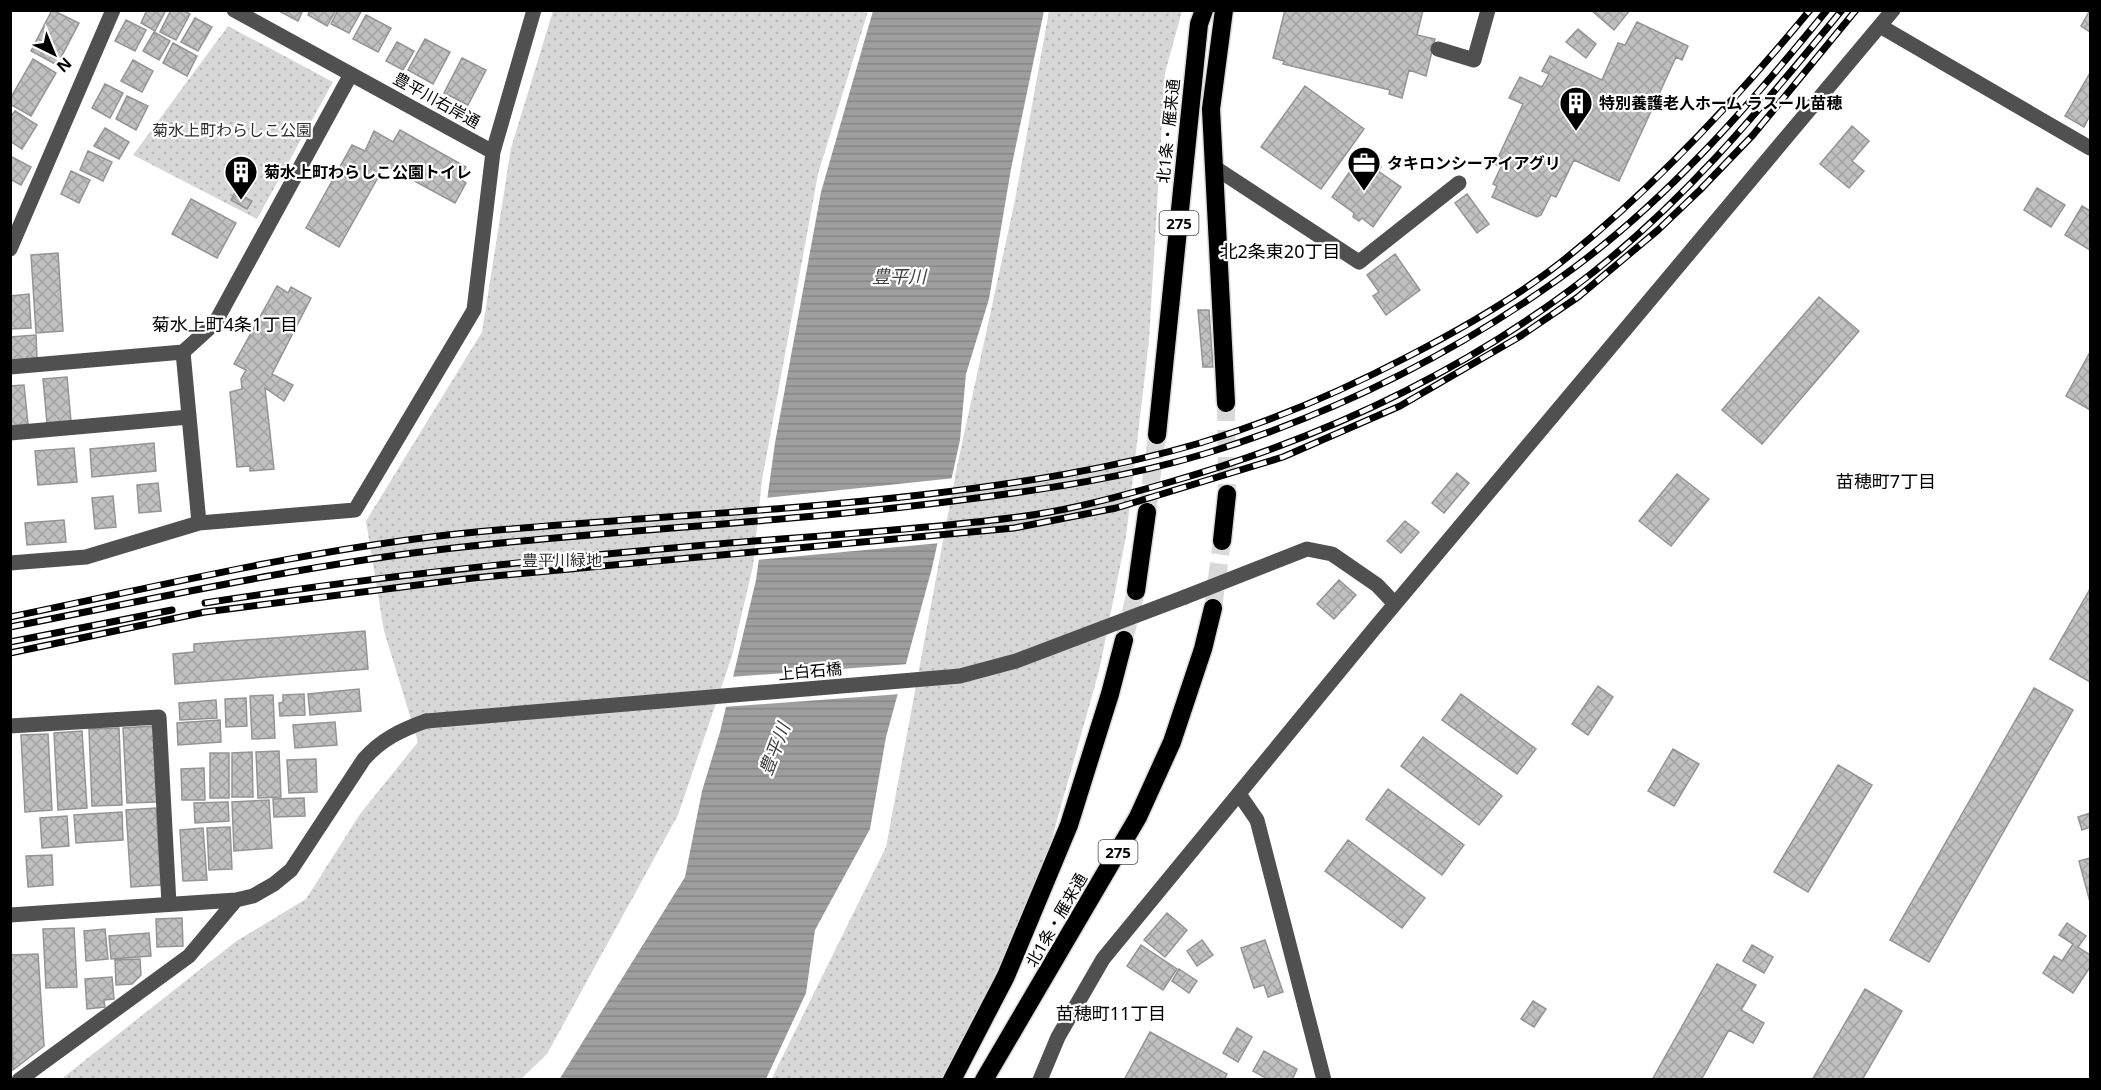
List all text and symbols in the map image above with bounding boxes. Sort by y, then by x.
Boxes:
north arrow [24,24,84,84]
text: N [52,52,76,77]
street label: 豊平川右岸通 [390,67,484,133]
street label: 北1条・雁来通 [1152,78,1184,184]
building icon: 特別養護老人ホーム ラスール苗穂 [1558,85,1594,132]
place label: 特別養護老人ホーム ラスール苗穂 [1599,92,1842,114]
park label: 菊水上町わらしこ公園 [152,119,312,141]
office icon: タキロンシーアイアグリ [1346,145,1382,192]
place label: タキロンシーアイアグリ [1387,152,1561,174]
building icon: 菊水上町わらしこ公園トイレ [223,154,259,201]
place label: 菊水上町わらしこ公園トイレ [264,161,472,183]
road number: 275 [1160,211,1198,235]
district label: 北2条東20丁目 [1220,239,1340,263]
water label: 豊平川 [872,264,928,288]
district label: 菊水上町4条1丁目 [152,312,298,336]
district label: 苗穂町7丁目 [1836,469,1936,493]
park label: 豊平川緑地 [522,549,602,571]
street label: 上白石橋 [777,657,843,685]
water label: 豊平川 [753,718,796,779]
road number: 275 [1098,840,1138,864]
street label: 北1条・雁来通 [1020,869,1092,971]
district label: 苗穂町11丁目 [1056,1001,1166,1025]

